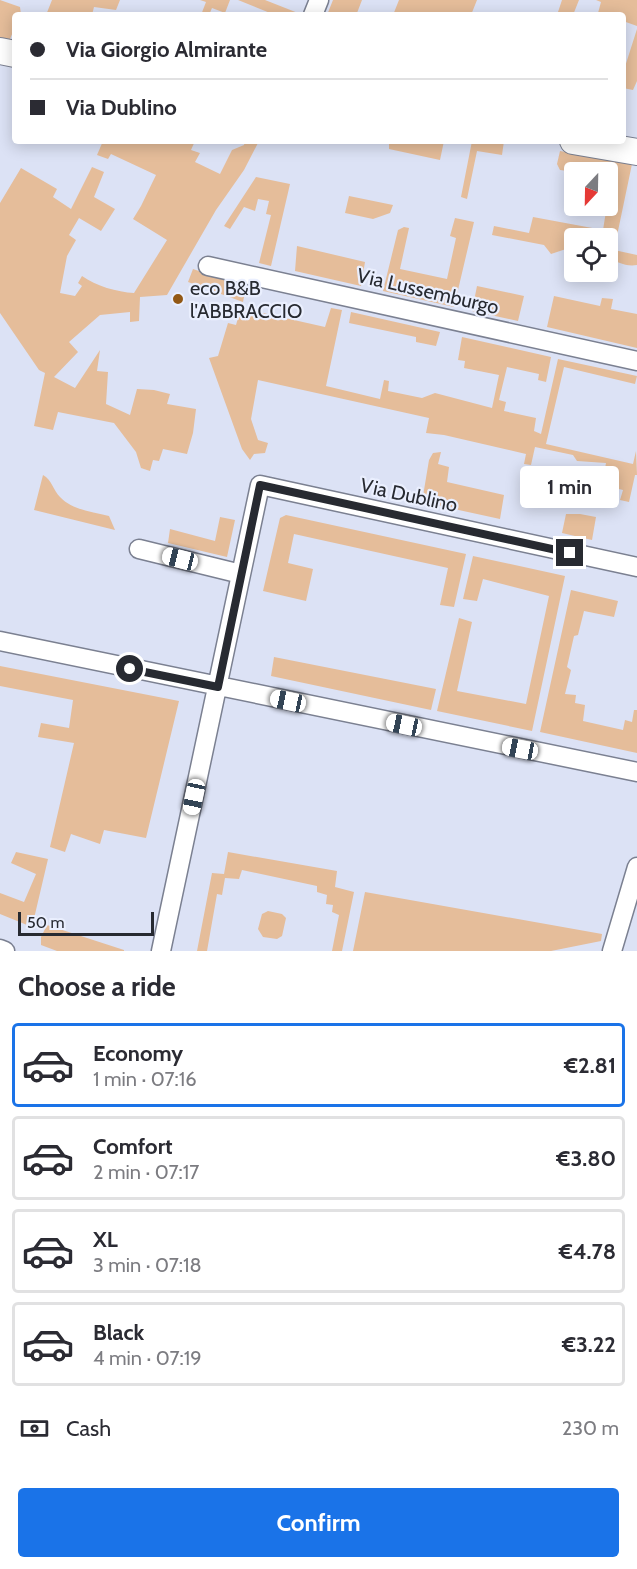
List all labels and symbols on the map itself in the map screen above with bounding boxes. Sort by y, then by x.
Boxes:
north arrow [564,162,618,216]
street label: Via Lussemburgo [355,263,501,319]
place label: eco B&B l'ABBRACCIO [190,276,302,323]
marker: eco B&B l'ABBRACCIO [171,292,185,306]
callout: 1 min [520,466,620,508]
street label: Via Dublino [358,473,460,517]
route end [556,539,583,566]
car [160,546,200,572]
route start [116,655,143,682]
car [269,688,307,714]
car [385,712,423,738]
car [501,737,539,761]
car [181,778,207,816]
scale bar [18,909,154,936]

